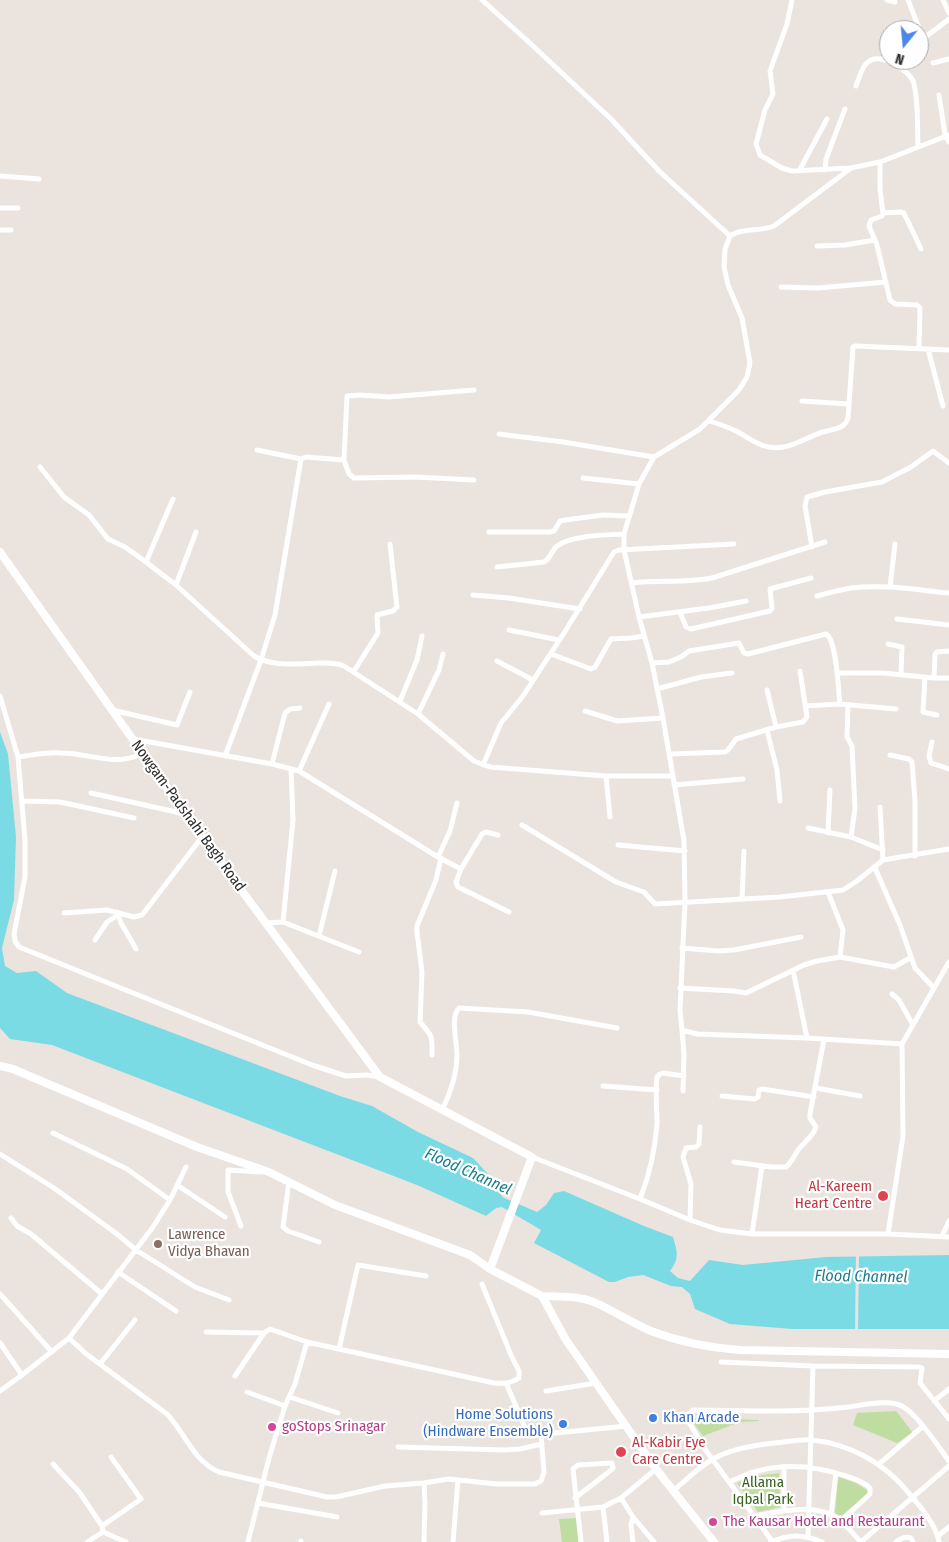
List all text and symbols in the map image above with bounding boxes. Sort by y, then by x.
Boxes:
north arrow [879,20,929,70]
text: N [893,50,906,68]
street label: Nowgam-Padshahi Bagh Road [127,737,249,895]
water label: Flood Channel [422,1144,514,1200]
place label: Al-Kareem Heart Centre [795,1178,872,1213]
marker: Al-Kareem Heart Centre [876,1189,890,1203]
place label: Lawrence Vidya Bhavan [168,1226,250,1261]
marker: Lawrence Vidya Bhavan [152,1238,164,1250]
water label: Flood Channel [814,1267,908,1287]
place label: Home Solutions (Hindware Ensemble) [423,1406,553,1441]
place label: Khan Arcade [663,1409,739,1427]
marker: Khan Arcade [647,1412,659,1424]
place label: goStops Srinagar [282,1418,386,1436]
marker: Home Solutions (Hindware Ensemble) [557,1418,569,1430]
marker: goStops Srinagar [266,1421,278,1433]
place label: Al-Kabir Eye Care Centre [632,1434,706,1469]
marker: Al-Kabir Eye Care Centre [614,1445,628,1459]
park label: Allama Iqbal Park [732,1474,794,1509]
place label: The Kausar Hotel and Restaurant [723,1513,924,1531]
marker: The Kausar Hotel and Restaurant [707,1516,719,1528]

